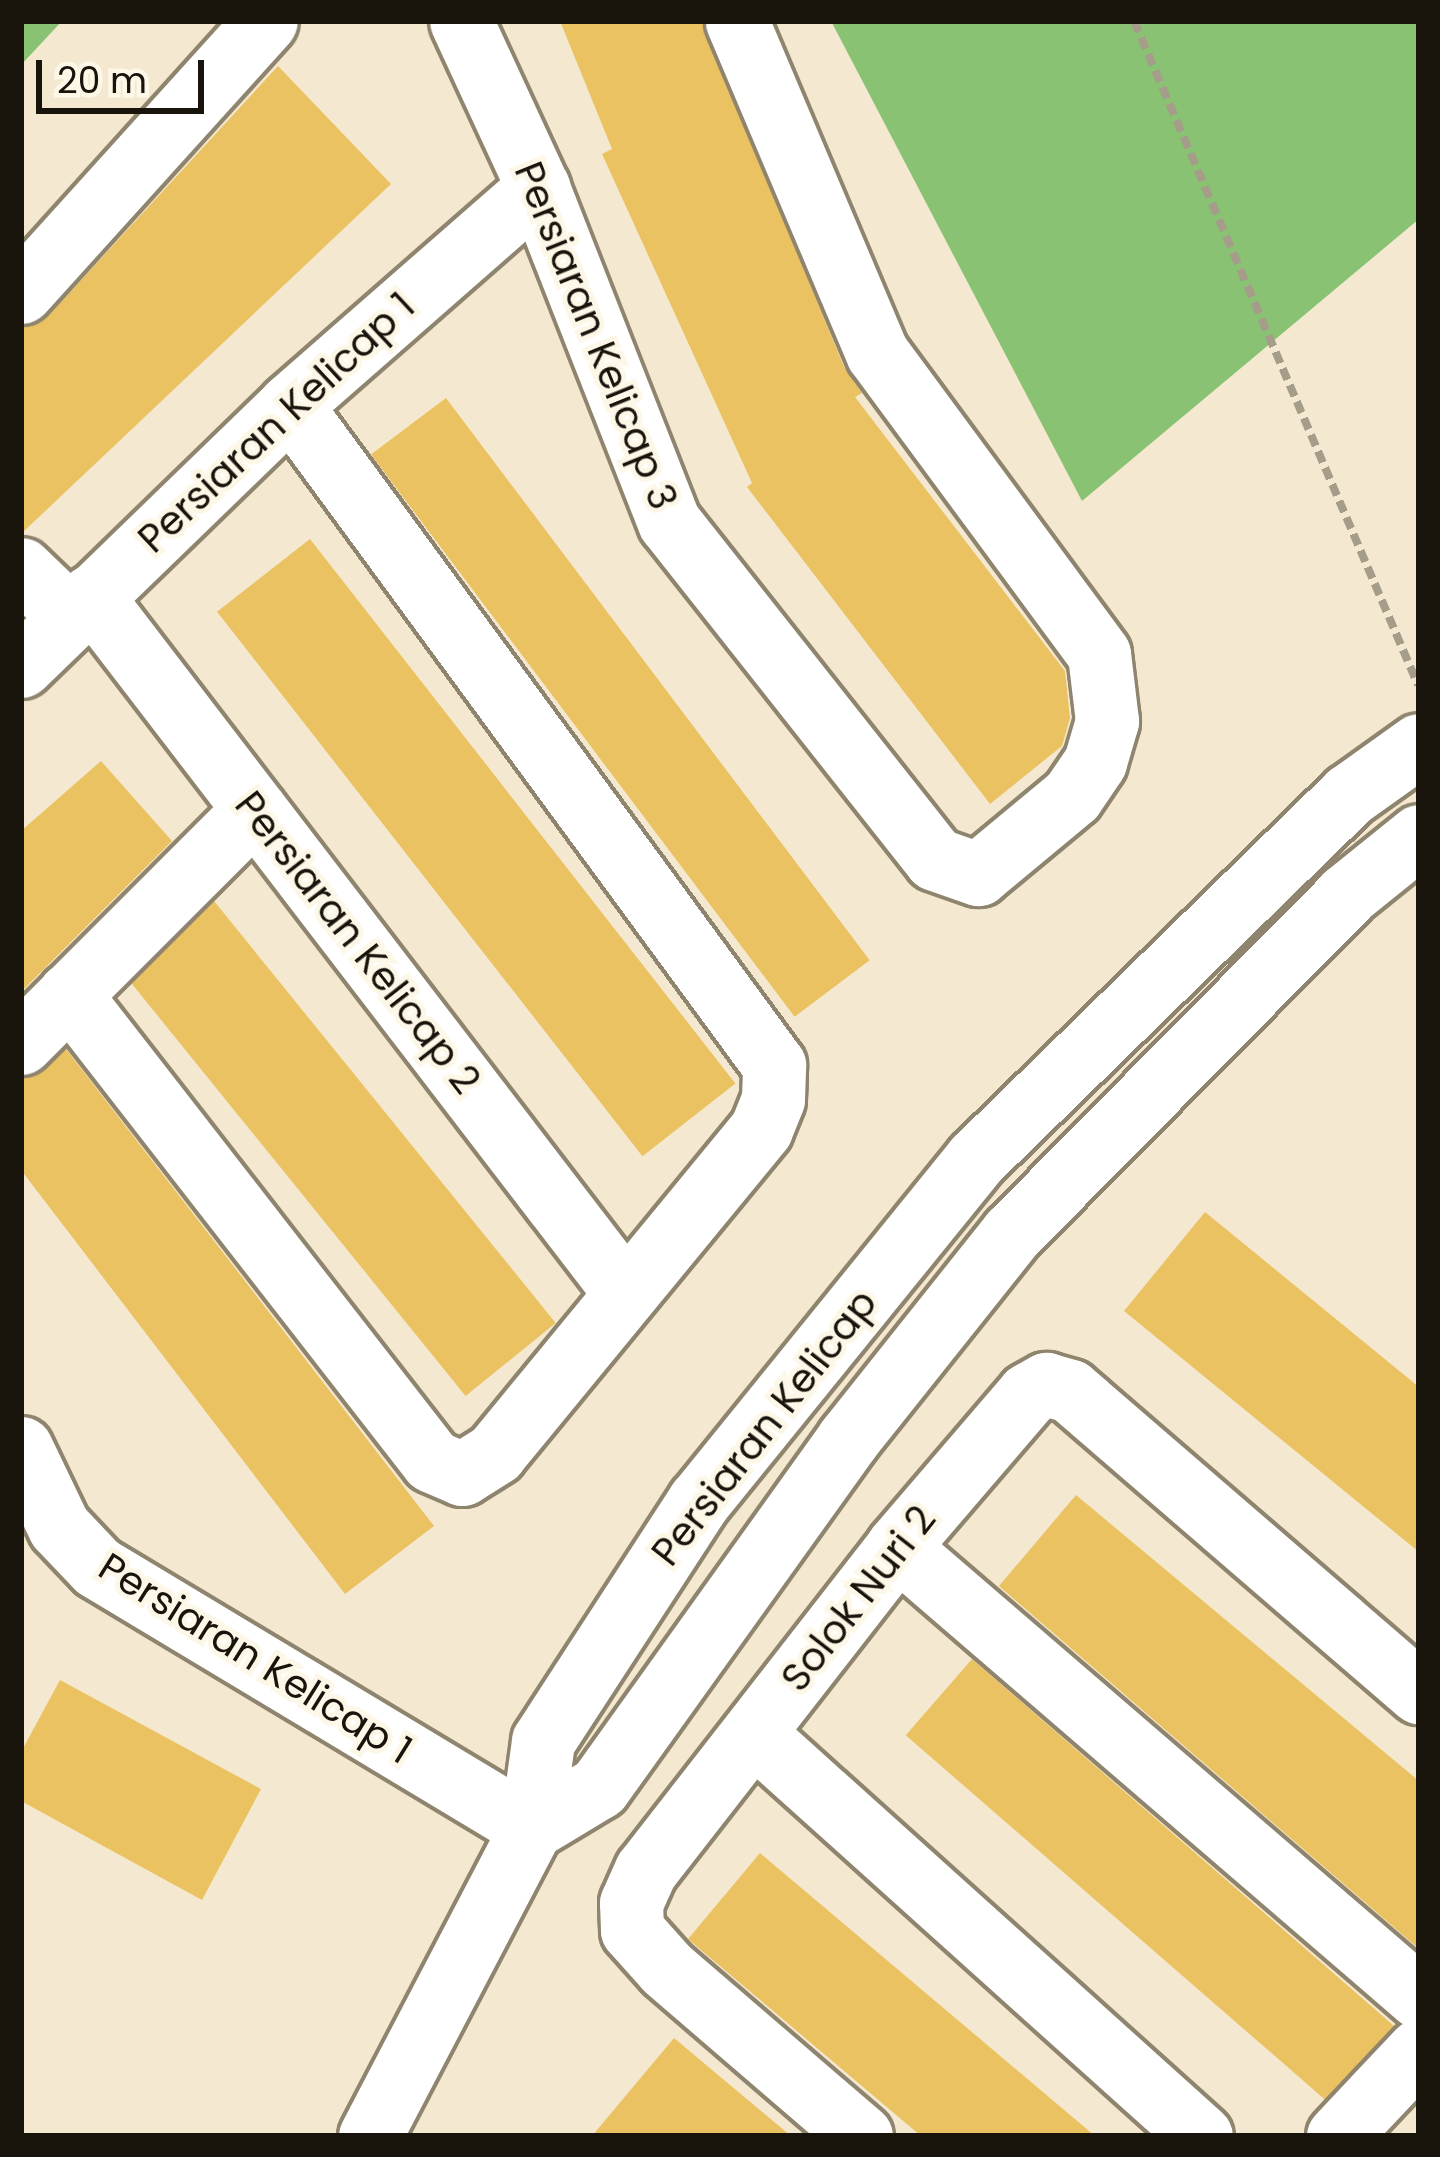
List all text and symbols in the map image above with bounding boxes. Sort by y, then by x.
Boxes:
scale bar [42,36,210,110]
text: 20 m [57,55,147,106]
street label: Persiaran Kelicap 3 [504,156,686,516]
street label: Persiaran Kelicap 1 [129,283,425,563]
street label: Persiaran Kelicap 2 [225,783,489,1103]
street label: Persiaran Kelicap [643,1281,887,1575]
street label: Solok Nuri 2 [772,1497,946,1701]
street label: Persiaran Kelicap 1 [90,1544,420,1774]

